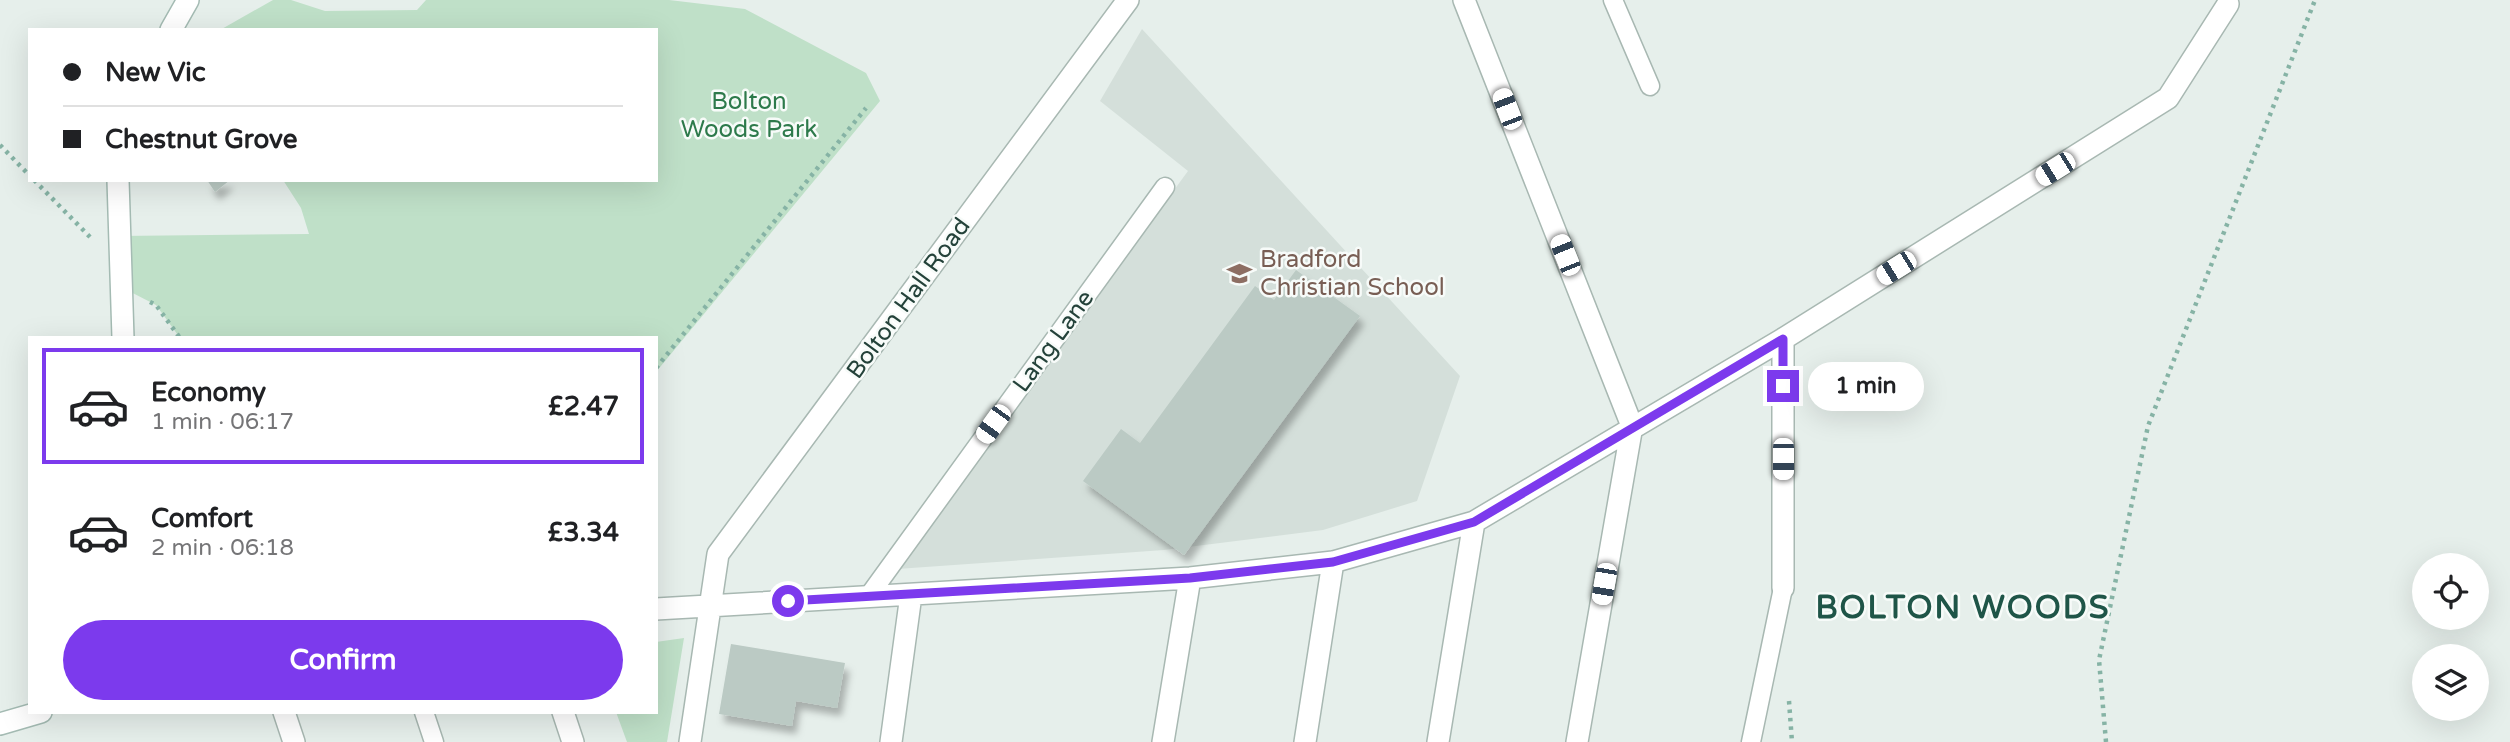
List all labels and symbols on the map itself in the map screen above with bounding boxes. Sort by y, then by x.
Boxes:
car [1490,86,1525,132]
park label: Bolton Woods Park [681,87,817,144]
car [2032,149,2079,189]
street label: Bolton Hall Road [840,212,976,384]
car [1548,232,1583,278]
place label: Bradford Christian School [1260,245,1445,302]
car [1873,248,1920,288]
school or university icon: Bradford Christian School [1226,259,1254,287]
street label: Lang Lane [1007,285,1100,398]
callout: 1 min [1808,362,1923,410]
route end [1767,370,1799,402]
car [973,401,1014,447]
car [1773,438,1794,480]
car [1591,561,1618,607]
route start [772,585,804,617]
district label: BOLTON WOODS [1815,589,2111,627]

